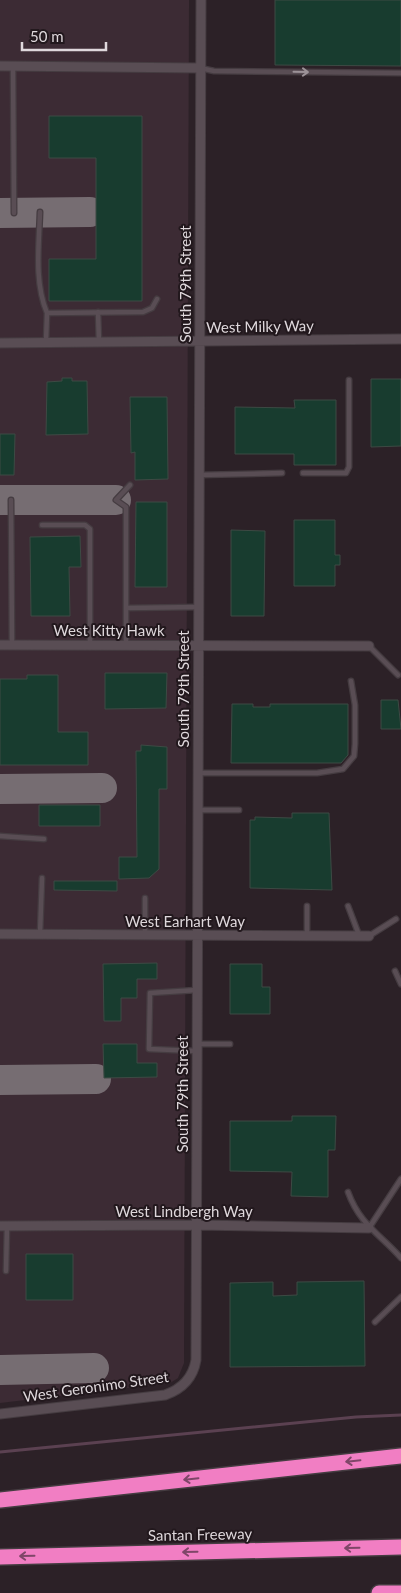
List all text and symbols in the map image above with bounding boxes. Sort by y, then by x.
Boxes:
scale bar [22,20,106,52]
text: 50 m [30,27,64,45]
one-way arrow [292,67,308,77]
street label: South 79th Street [176,225,194,343]
street label: West Milky Way [206,316,314,336]
street label: West Kitty Hawk [53,621,165,639]
street label: South 79th Street [174,630,192,748]
street label: West Earhart Way [125,912,245,930]
street label: South 79th Street [173,1035,191,1153]
street label: West Lindbergh Way [115,1202,253,1220]
street label: West Geronimo Street [22,1367,170,1405]
one-way arrow [345,1456,361,1466]
one-way arrow [183,1474,199,1484]
street label: Santan Freeway [148,1524,253,1544]
one-way arrow [345,1544,361,1553]
one-way arrow [182,1547,198,1557]
one-way arrow [20,1551,36,1561]

